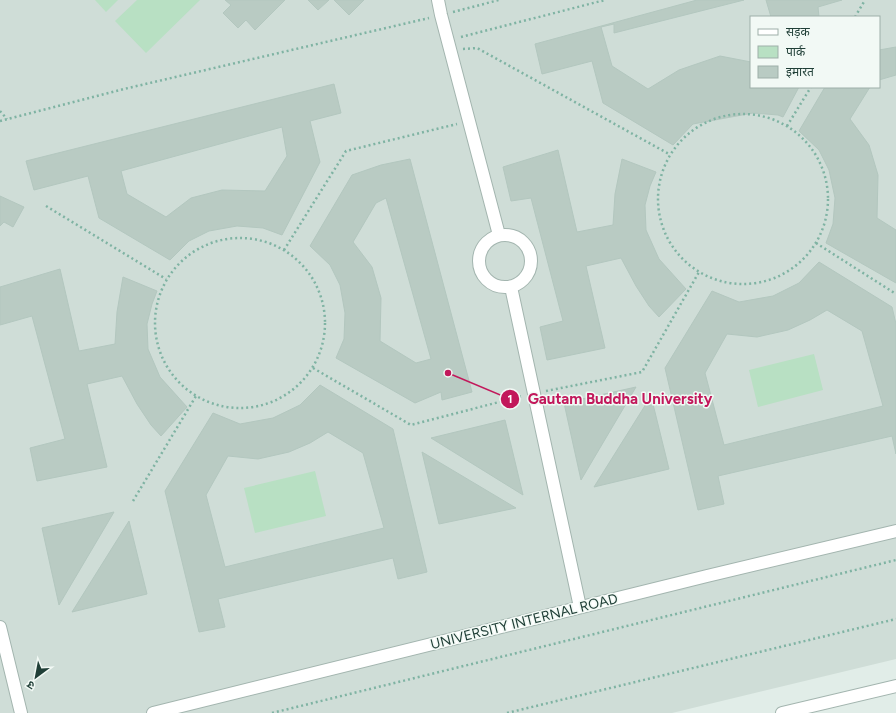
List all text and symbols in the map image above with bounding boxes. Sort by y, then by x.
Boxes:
legend [750,16,880,88]
text: सड़क [786,25,811,39]
text: पार्क [786,45,806,59]
text: इमारत [786,65,815,79]
callout: Gautam Buddha University [500,386,720,413]
text: Gautam Buddha University [528,390,713,408]
text: 1 [507,392,513,406]
street label: UNIVERSITY INTERNAL ROAD [429,590,620,653]
north arrow [16,657,56,697]
text: उ [24,678,37,692]

